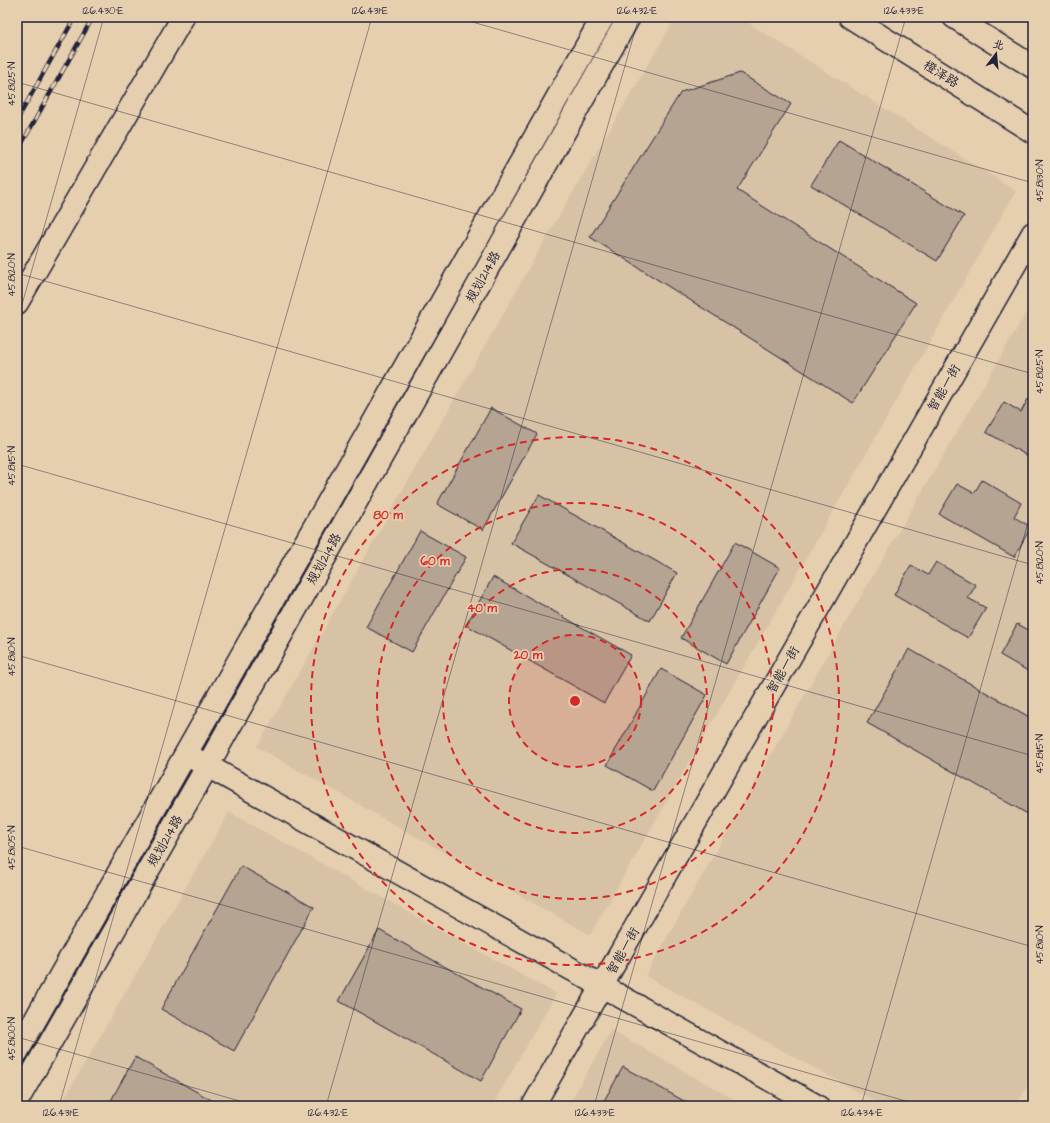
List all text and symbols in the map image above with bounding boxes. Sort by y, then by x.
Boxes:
text: 126.430°E [83,4,124,18]
text: 126.431°E [352,4,388,18]
text: 126.432°E [617,4,657,18]
text: 126.433°E [884,4,924,18]
north arrow [976,34,1016,74]
text: 北 [991,36,1006,54]
street label: 橙泽路 [920,56,962,92]
text: 45.8125°N [5,62,19,106]
text: 45.8130°N [1033,160,1047,202]
street label: 规划214路 [461,248,505,306]
text: 45.8120°N [5,253,19,297]
text: 45.8125°N [1033,350,1047,394]
street label: 智能一街 [923,361,965,415]
text: 45.8115°N [5,446,19,486]
text: 80 m [373,507,403,524]
street label: 规划214路 [302,530,346,588]
text: 45.8120°N [1033,541,1047,585]
text: 60 m [420,553,450,570]
text: 40 m [467,600,498,617]
text: 45.8110°N [5,637,19,677]
street label: 智能一街 [762,643,804,697]
text: 20 m [513,647,543,664]
centre of rings [568,694,582,708]
text: 45.8115°N [1033,734,1047,774]
street label: 规划214路 [143,812,187,870]
text: 45.8105°N [5,826,19,870]
street label: 智能一街 [602,924,644,978]
text: 45.8110°N [1033,925,1047,965]
text: 45.8100°N [5,1017,19,1061]
text: 126.431°E [43,1106,79,1120]
text: 126.432°E [308,1106,348,1120]
text: 126.433°E [575,1106,615,1120]
text: 126.434°E [841,1106,883,1120]

